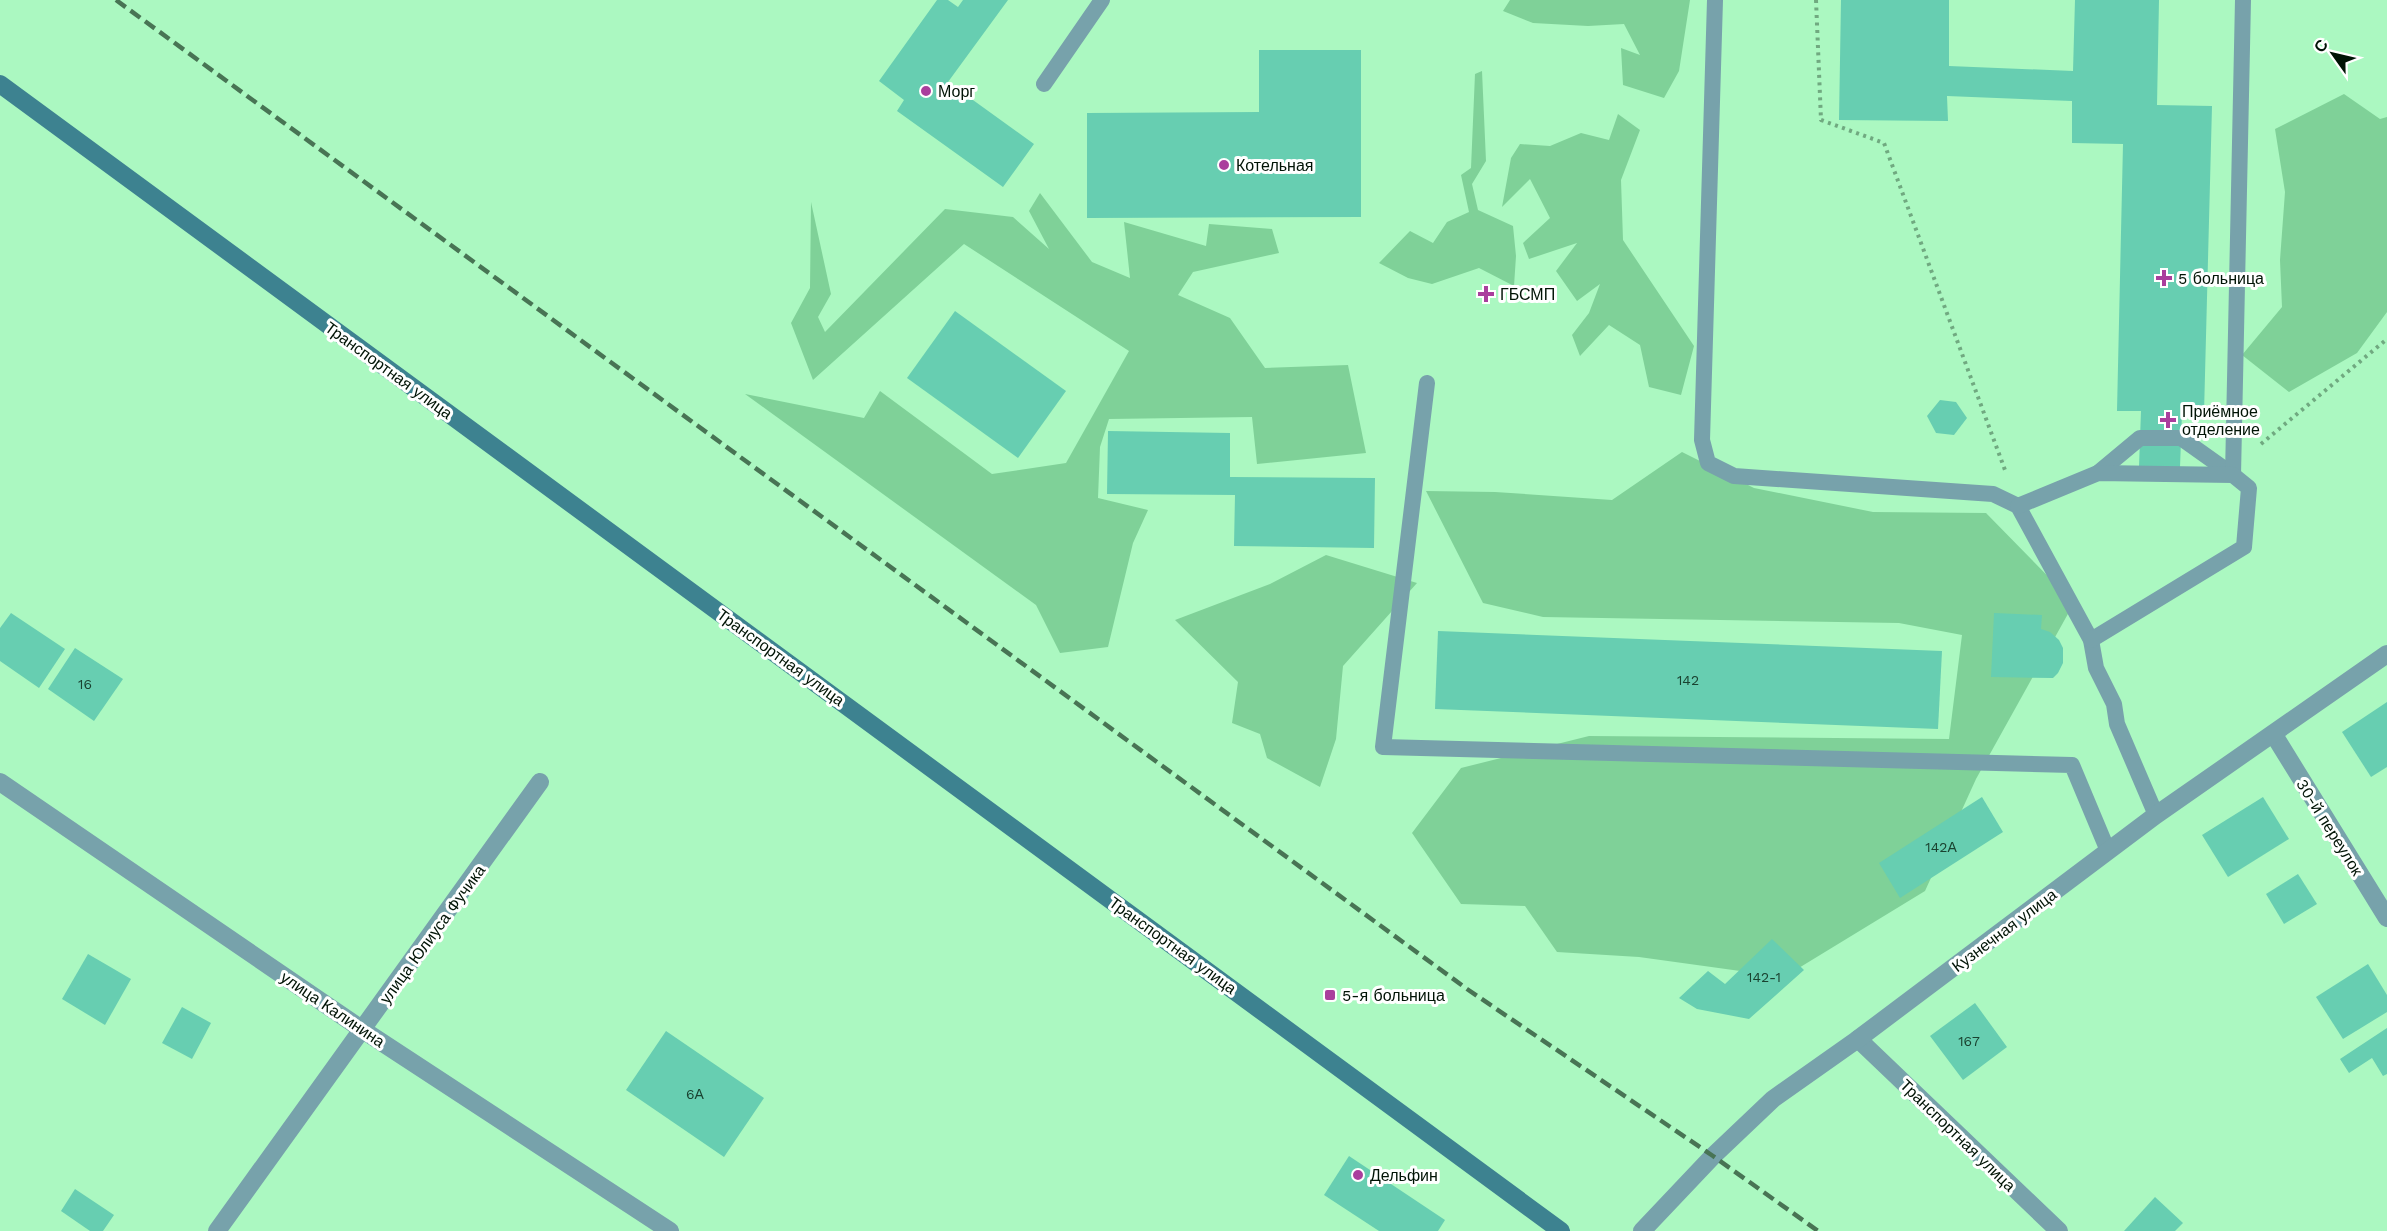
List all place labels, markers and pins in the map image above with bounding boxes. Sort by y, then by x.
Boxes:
place label: Морг [938,82,975,101]
marker: Морг [919,84,933,98]
place label: Котельная [1236,156,1313,175]
marker: Котельная [1217,158,1231,172]
marker: 5 больница [2155,269,2173,287]
place label: 5 больница [2178,269,2264,288]
marker: ГБСМП [1477,285,1495,303]
place label: ГБСМП [1500,285,1555,304]
place label: Приёмное отделение [2182,402,2260,439]
marker: Приёмное отделение [2159,411,2177,429]
place label: 5-я больница [1342,986,1445,1005]
marker: 5-я больница [1323,988,1337,1002]
place label: Дельфин [1370,1166,1438,1185]
marker: Дельфин [1351,1168,1365,1182]

